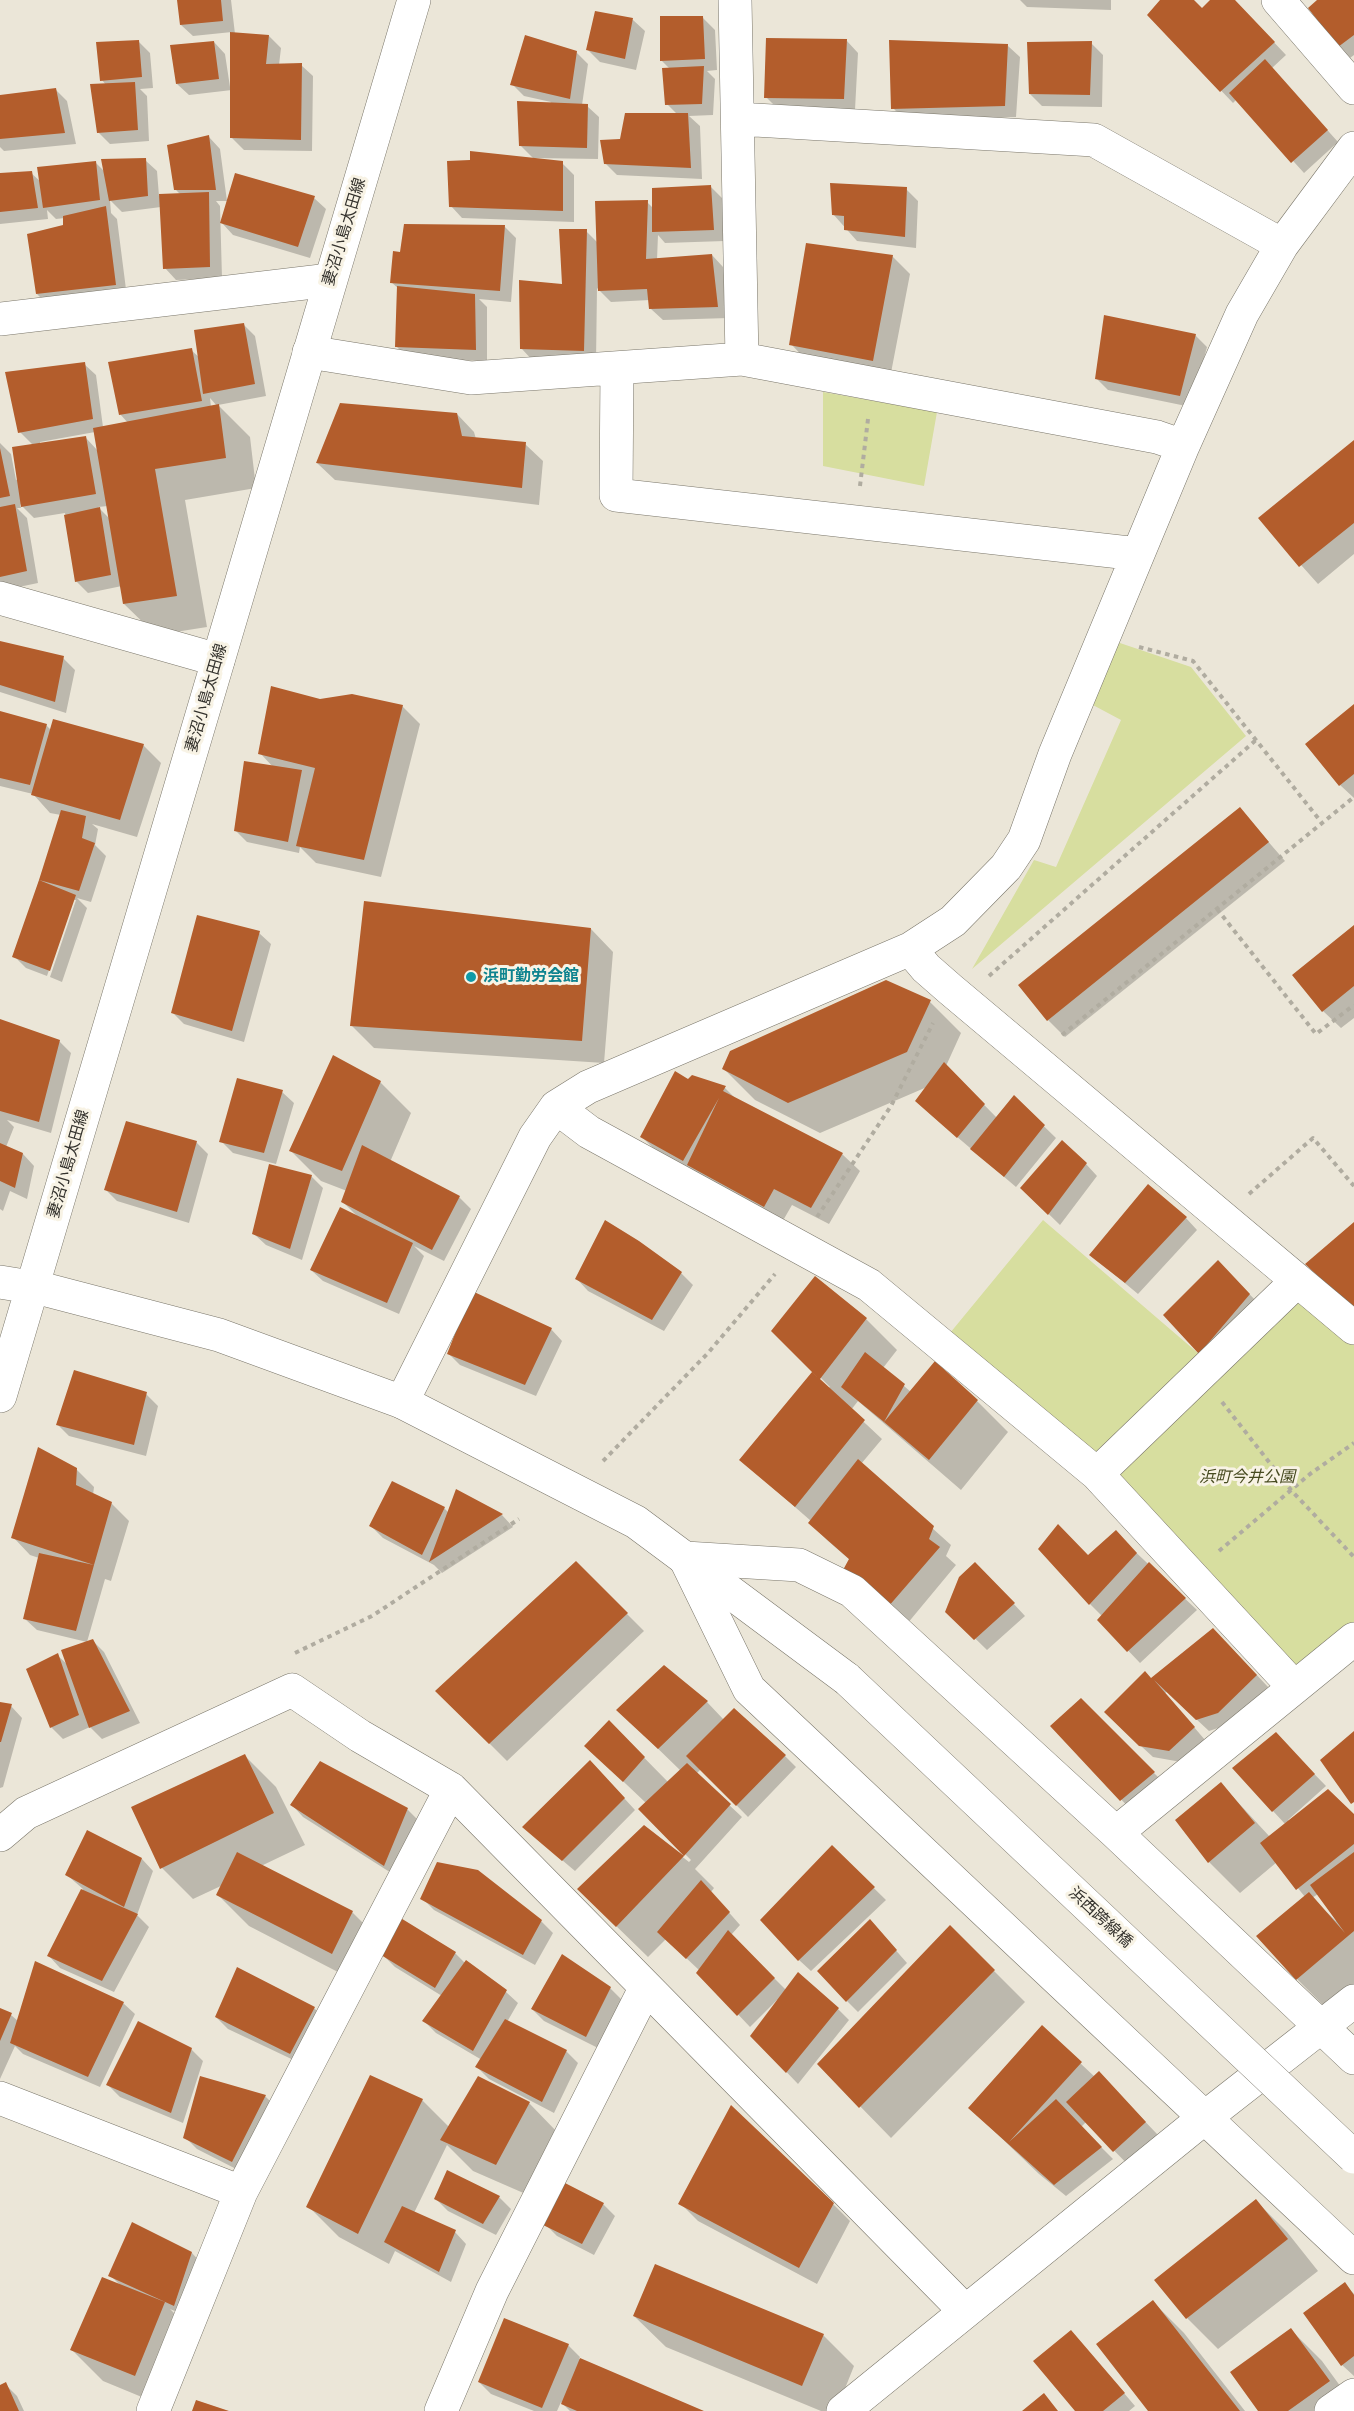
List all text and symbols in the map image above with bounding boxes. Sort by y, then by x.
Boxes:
street label: 妻沼小島太田線 [319,176,371,288]
street label: 妻沼小島太田線 [182,642,232,754]
place label: 浜町勤労会館 [483,967,579,987]
marker: 浜町勤労会館 [464,970,478,984]
street label: 妻沼小島太田線 [44,1108,94,1220]
park label: 浜町今井公園 [1199,1468,1295,1488]
street label: 浜西跨線橋 [1064,1884,1136,1952]

